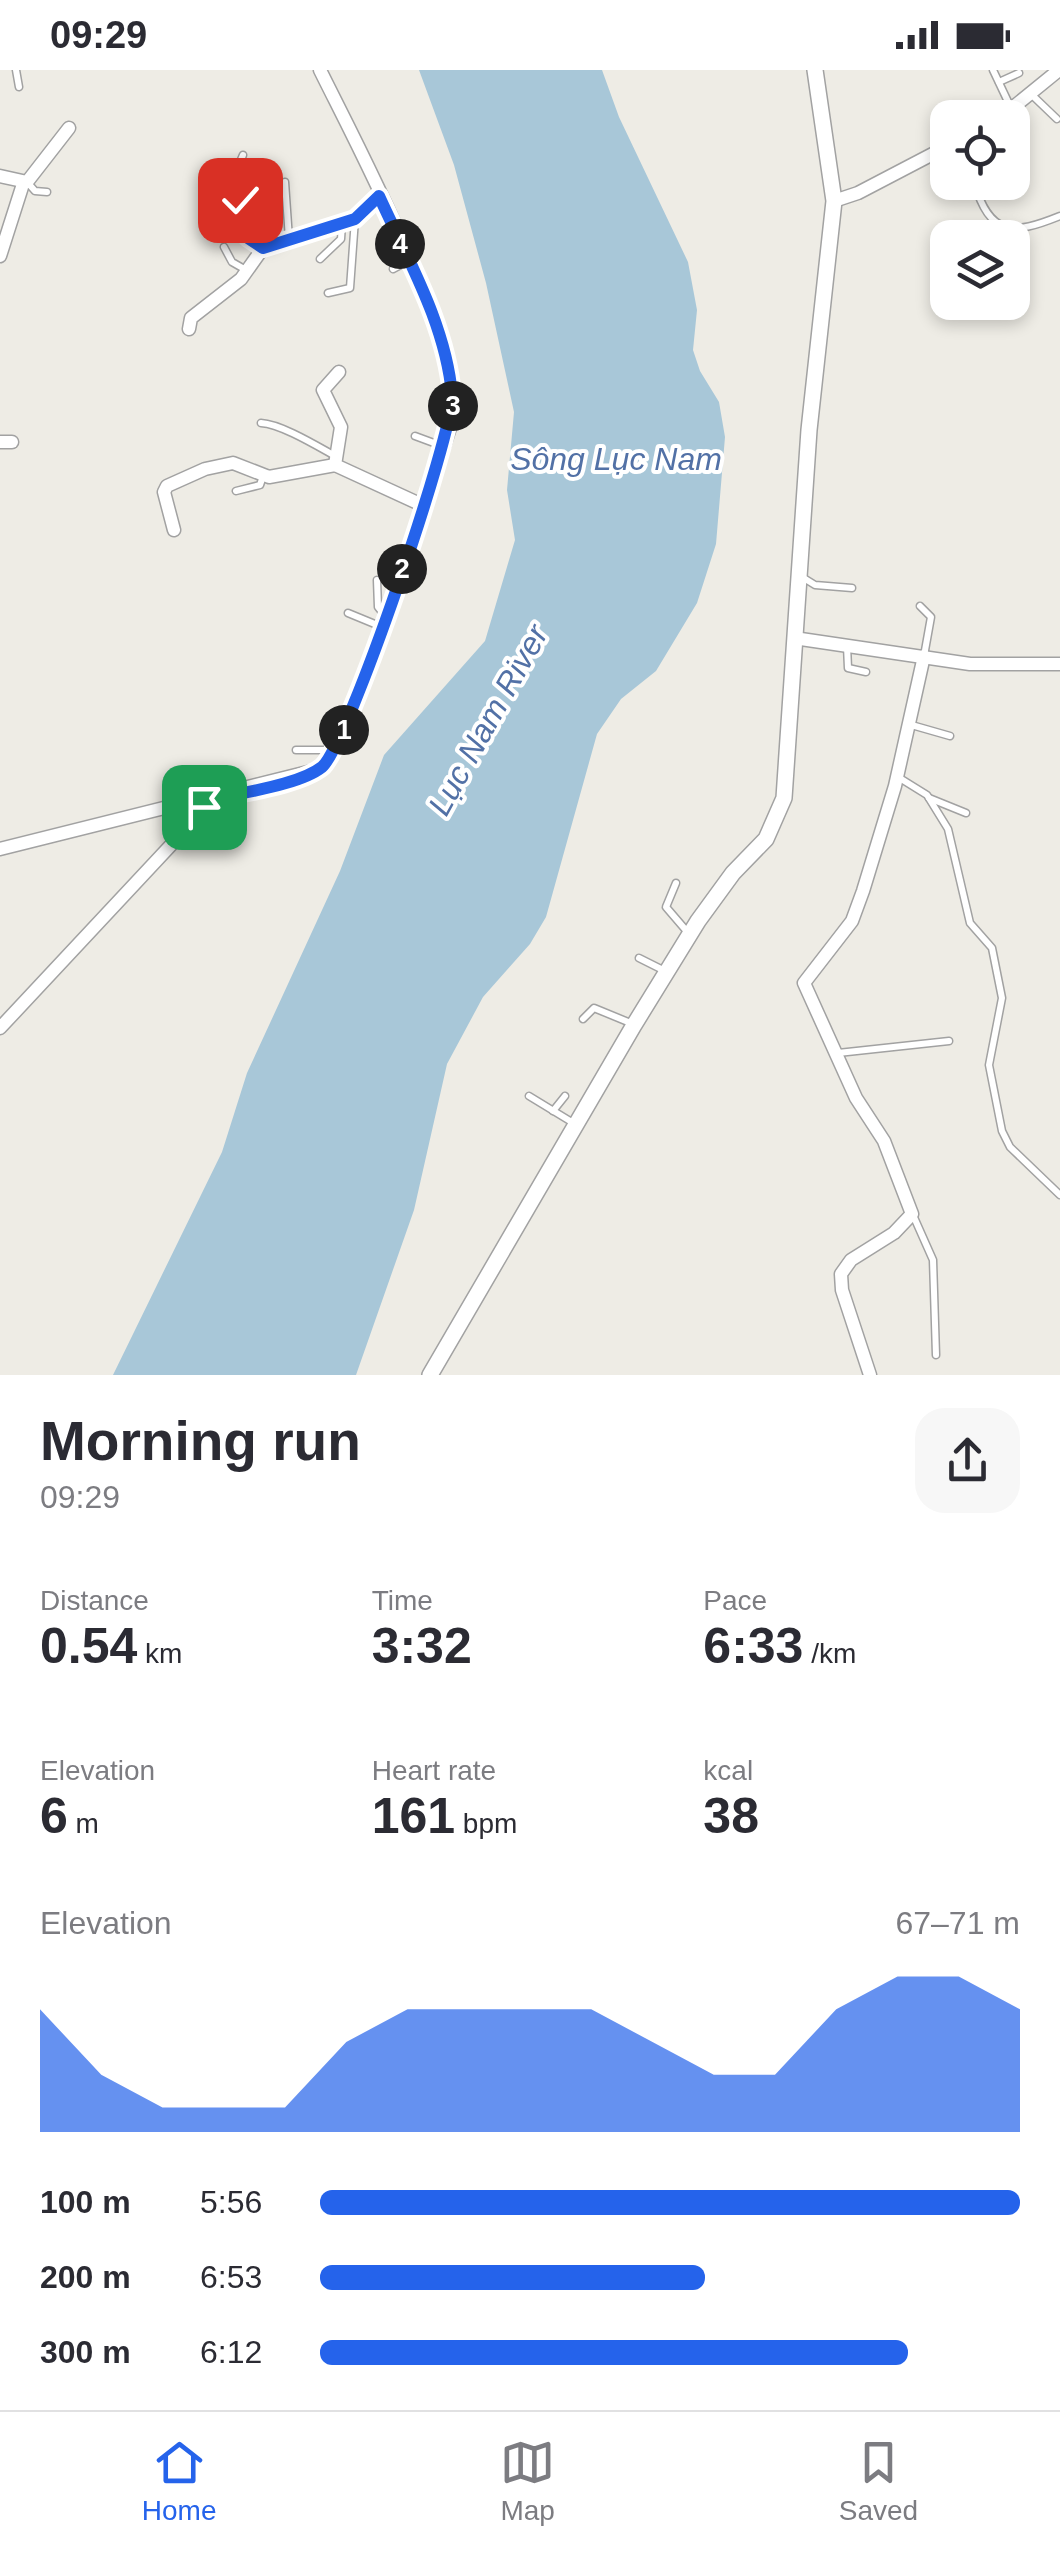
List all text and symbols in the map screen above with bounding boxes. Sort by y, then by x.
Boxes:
text: 09:29 [50,14,147,56]
map controls [930,100,1030,320]
button: locate [930,100,1030,200]
pin [198,158,283,243]
icon: check [213,173,268,228]
pin: 4 [375,219,425,269]
button: layers [930,220,1030,320]
text: 4 [392,228,408,259]
pin: 3 [428,381,478,431]
text: 3 [445,390,461,421]
water label: Sông Lục Nam [510,441,722,477]
pin: 2 [377,544,427,594]
text: 2 [394,553,410,584]
water label: Lục Nam River [421,618,556,821]
pin: 1 [319,705,369,755]
text: 1 [336,714,352,745]
pin [162,765,247,850]
icon: arrive [177,780,232,835]
button: share [915,1408,1020,1513]
text: Morning run [40,1410,361,1472]
text: 09:29 [40,1479,120,1515]
text: Distance [40,1585,149,1616]
text: Time [372,1585,433,1616]
text: Pace [703,1585,767,1616]
text: 0.54 [40,1618,137,1674]
text: 3:32 [372,1618,472,1674]
text: 6:33 [703,1618,803,1674]
text: km [137,1638,182,1669]
text: /km [803,1638,856,1669]
text: Elevation [40,1755,155,1786]
text: Heart rate [372,1755,496,1786]
text: kcal [703,1755,753,1786]
text: 6 [40,1788,68,1844]
text: 161 [372,1788,455,1844]
text: 38 [703,1788,759,1844]
text: m [68,1808,99,1839]
text: bpm [455,1808,517,1839]
text: Elevation [40,1905,172,1941]
text: 67–71 m [895,1905,1020,1941]
text: 100 m [40,2184,131,2220]
text: 5:56 [200,2184,262,2220]
text: 200 m [40,2259,131,2295]
text: 6:53 [200,2259,262,2295]
text: 300 m [40,2334,131,2370]
text: 6:12 [200,2334,262,2370]
tab: Home [142,2435,217,2527]
tab: Map [500,2435,555,2527]
tab: Saved [839,2435,918,2527]

